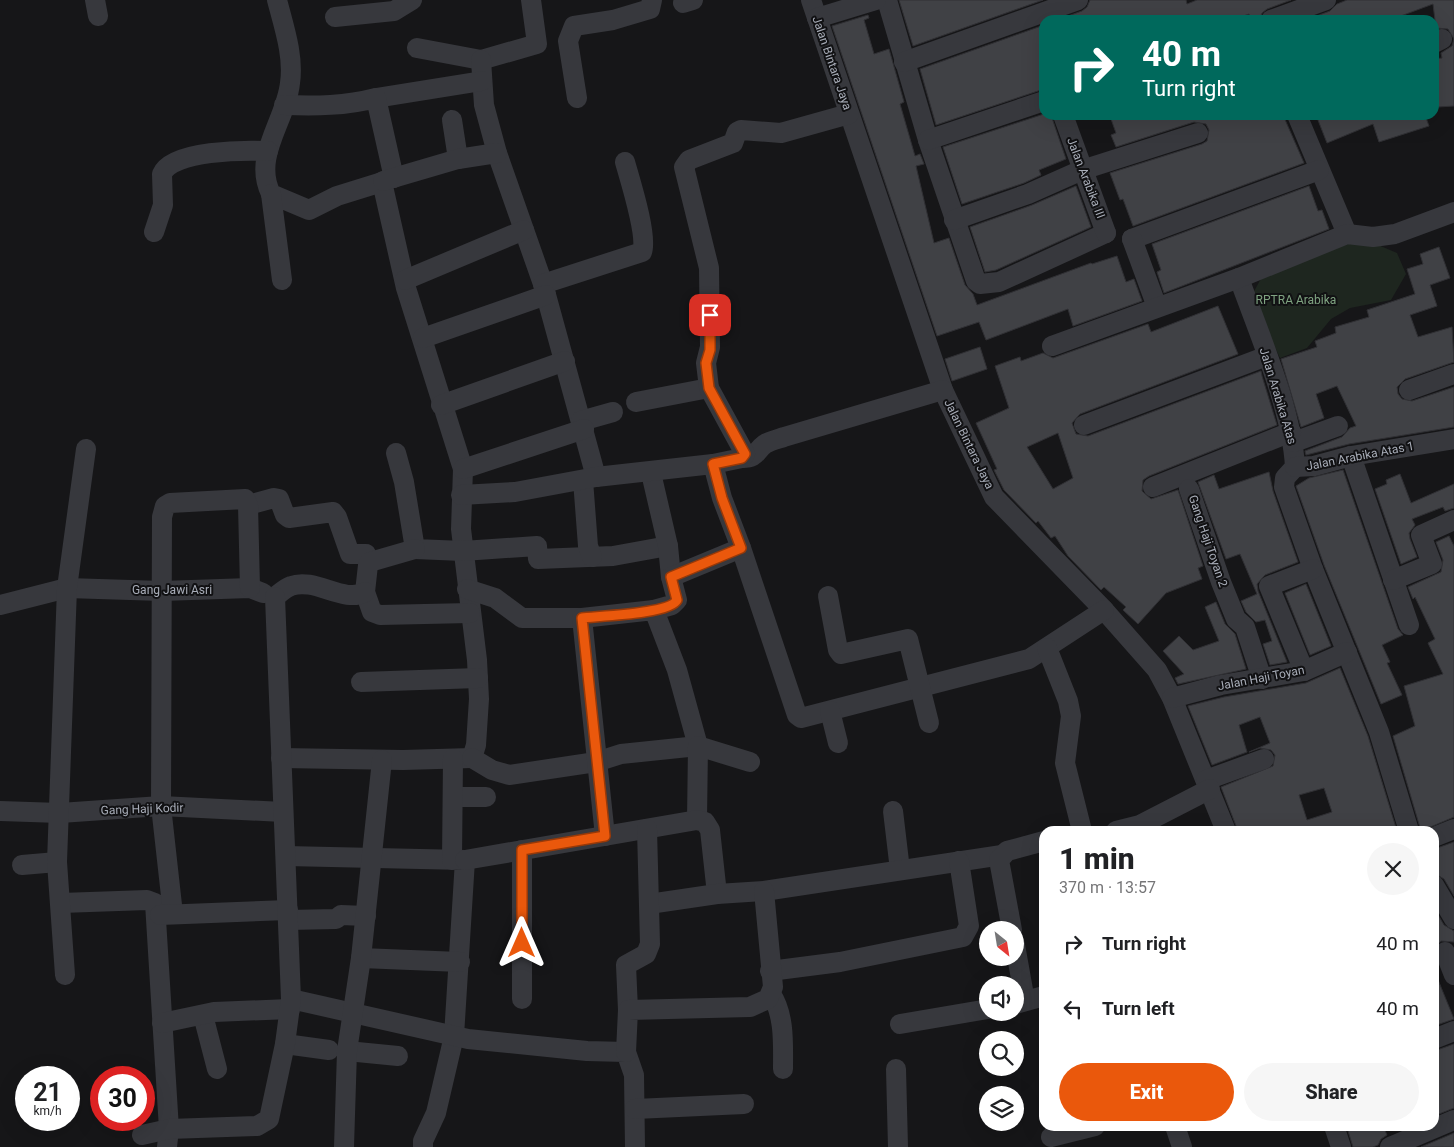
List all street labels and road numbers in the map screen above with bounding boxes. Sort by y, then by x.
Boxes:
street label: Jalan Bintara Jaya [809,14,855,112]
street label: Jalan Arabika III [1064,136,1108,220]
street label: Jalan Arabika Atas [1257,346,1299,446]
street label: Jalan Bintara Jaya [941,397,997,491]
street label: Jalan Arabika Atas 1 [1305,439,1415,473]
street label: Gang Haji Toyan 2 [1186,493,1230,589]
street label: Gang Jawi Asri [132,583,212,597]
street label: Jalan Haji Toyan [1217,663,1305,693]
street label: Gang Haji Kodir [100,801,184,817]

